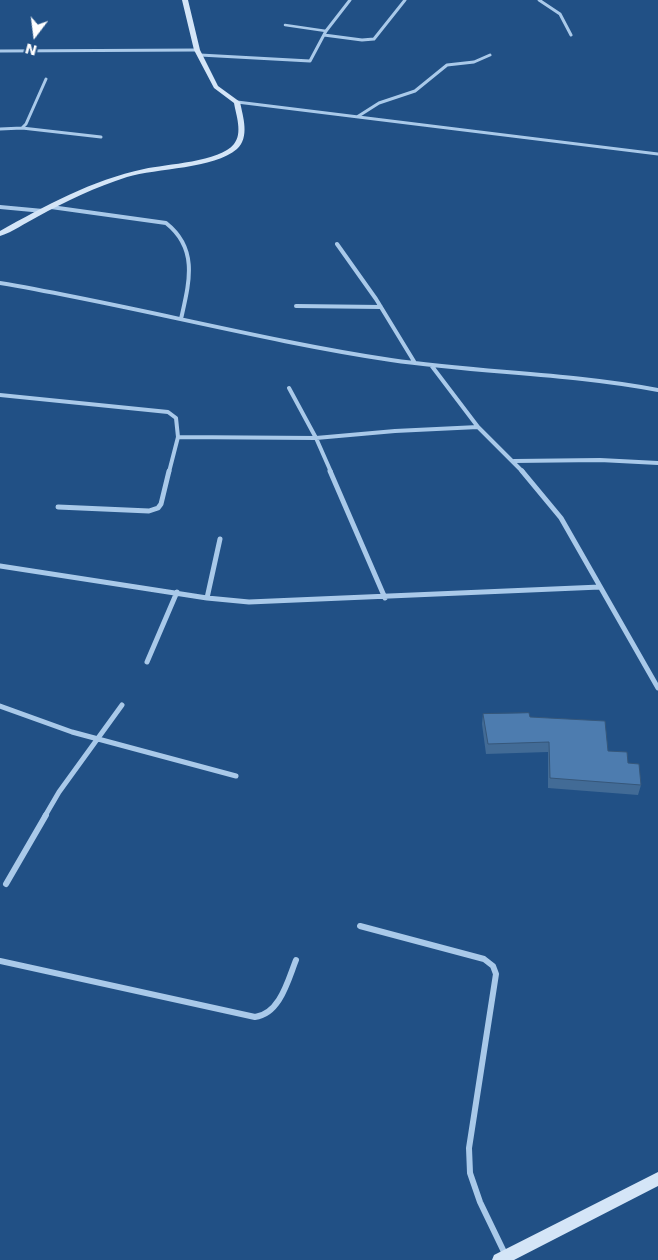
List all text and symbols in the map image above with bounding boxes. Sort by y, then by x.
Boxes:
north arrow [10,10,60,60]
text: N [23,40,39,59]

